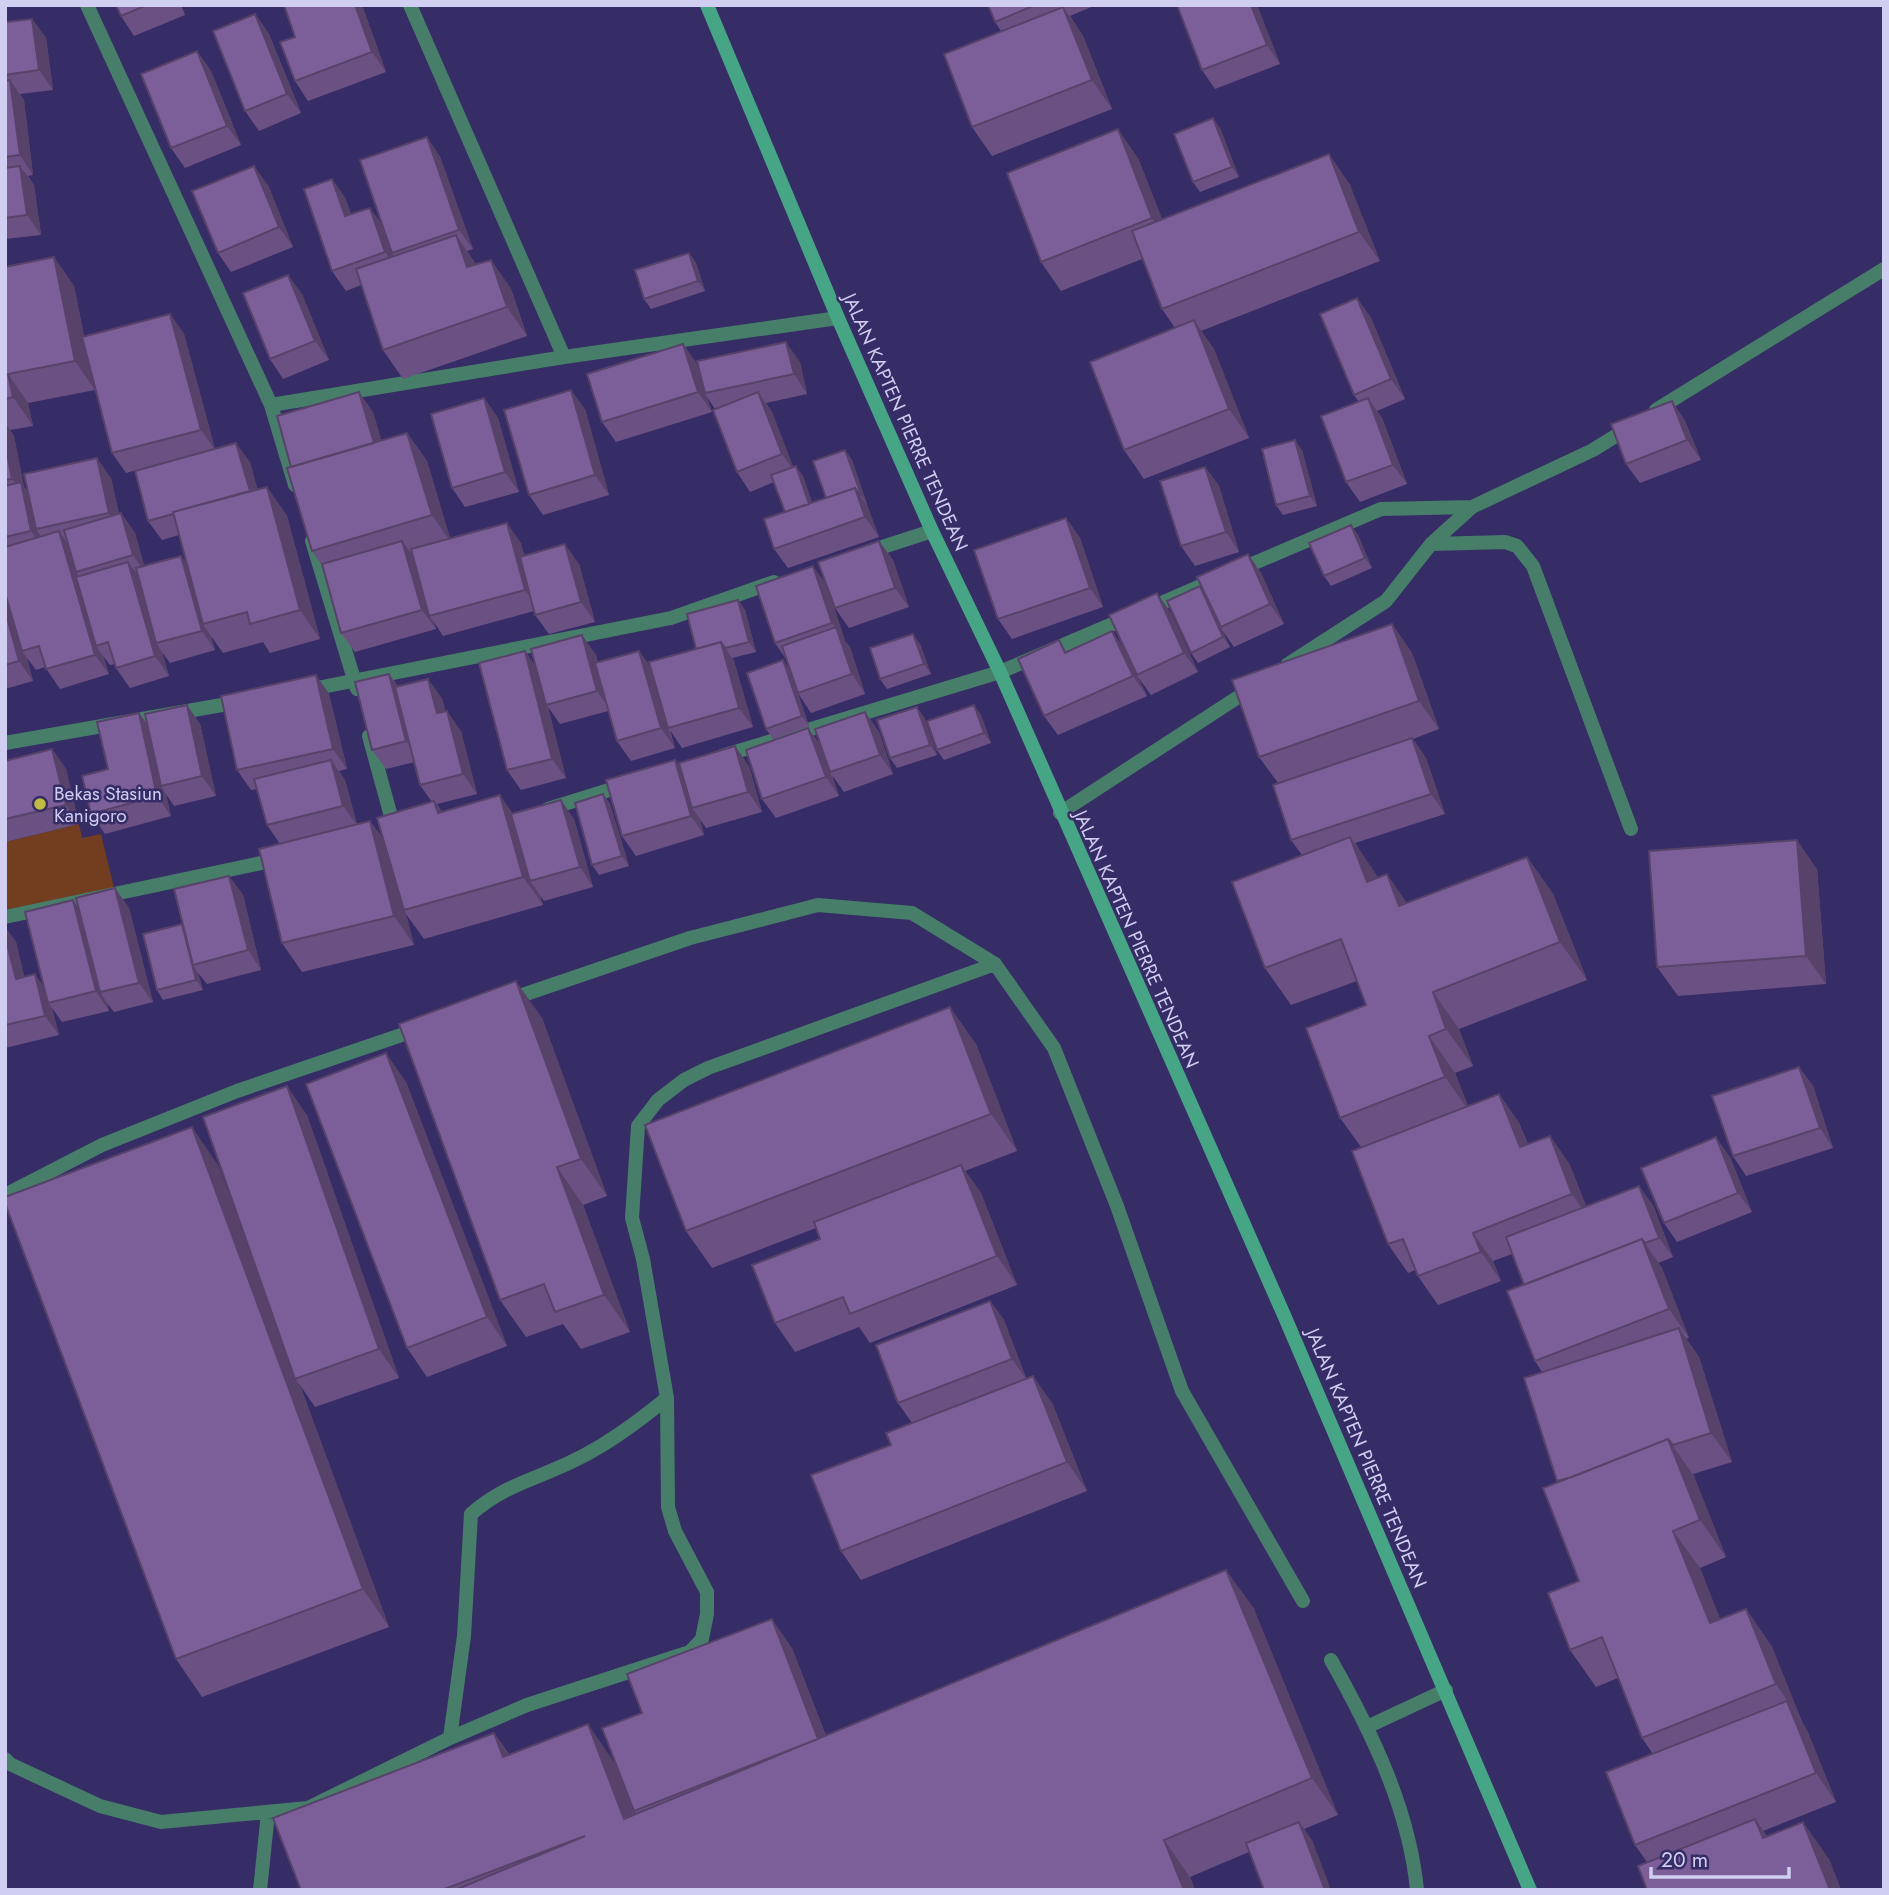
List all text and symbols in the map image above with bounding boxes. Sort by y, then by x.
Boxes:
street label: JALAN KAPTEN PIERRE TENDEAN [835,286,975,555]
place label: Bekas Stasiun Kanigoro [54,780,162,829]
marker: Bekas Stasiun Kanigoro [32,796,48,812]
street label: JALAN KAPTEN PIERRE TENDEAN [1066,803,1206,1072]
street label: JALAN KAPTEN PIERRE TENDEAN [1298,1321,1434,1592]
scale bar [1651,1836,1789,1880]
text: 20 m [1661,1845,1708,1875]

